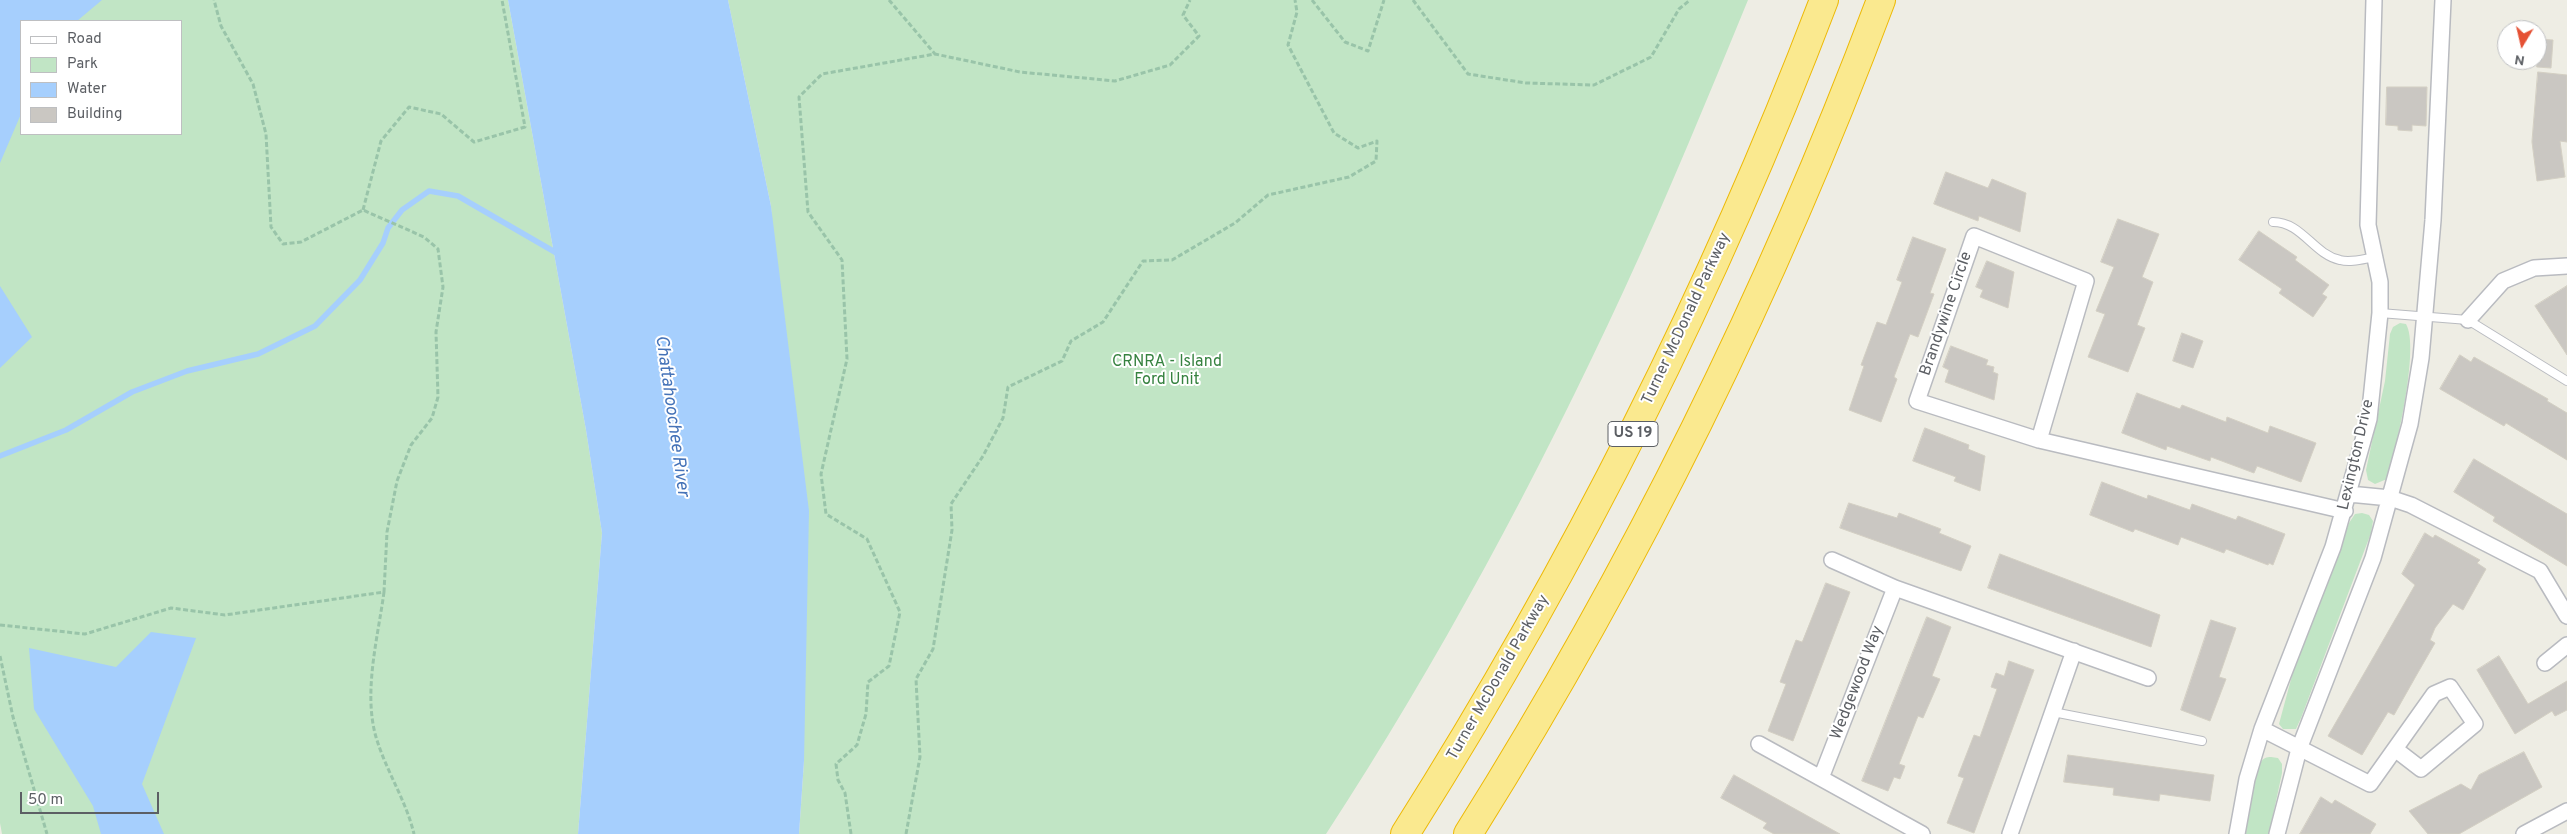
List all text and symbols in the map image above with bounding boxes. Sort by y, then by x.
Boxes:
legend [20,20,182,135]
north arrow [2497,20,2547,70]
text: Road [67,30,102,49]
text: N [2513,50,2526,69]
text: Park [67,55,98,74]
text: Water [67,80,106,99]
text: Building [67,105,122,124]
street label: Turner McDonald Parkway [1639,230,1735,408]
street label: Brandywine Circle [1917,249,1977,379]
water label: Chattahoochee River [649,334,693,498]
park label: CRNRA - Island Ford Unit [1112,353,1222,391]
street label: Lexington Drive [2335,398,2379,512]
road number: US 19 [1608,422,1658,446]
street label: Turner McDonald Parkway [1444,592,1554,764]
street label: Wedgewood Way [1827,623,1889,743]
scale bar [22,782,161,814]
text: 50 m [28,791,63,810]

